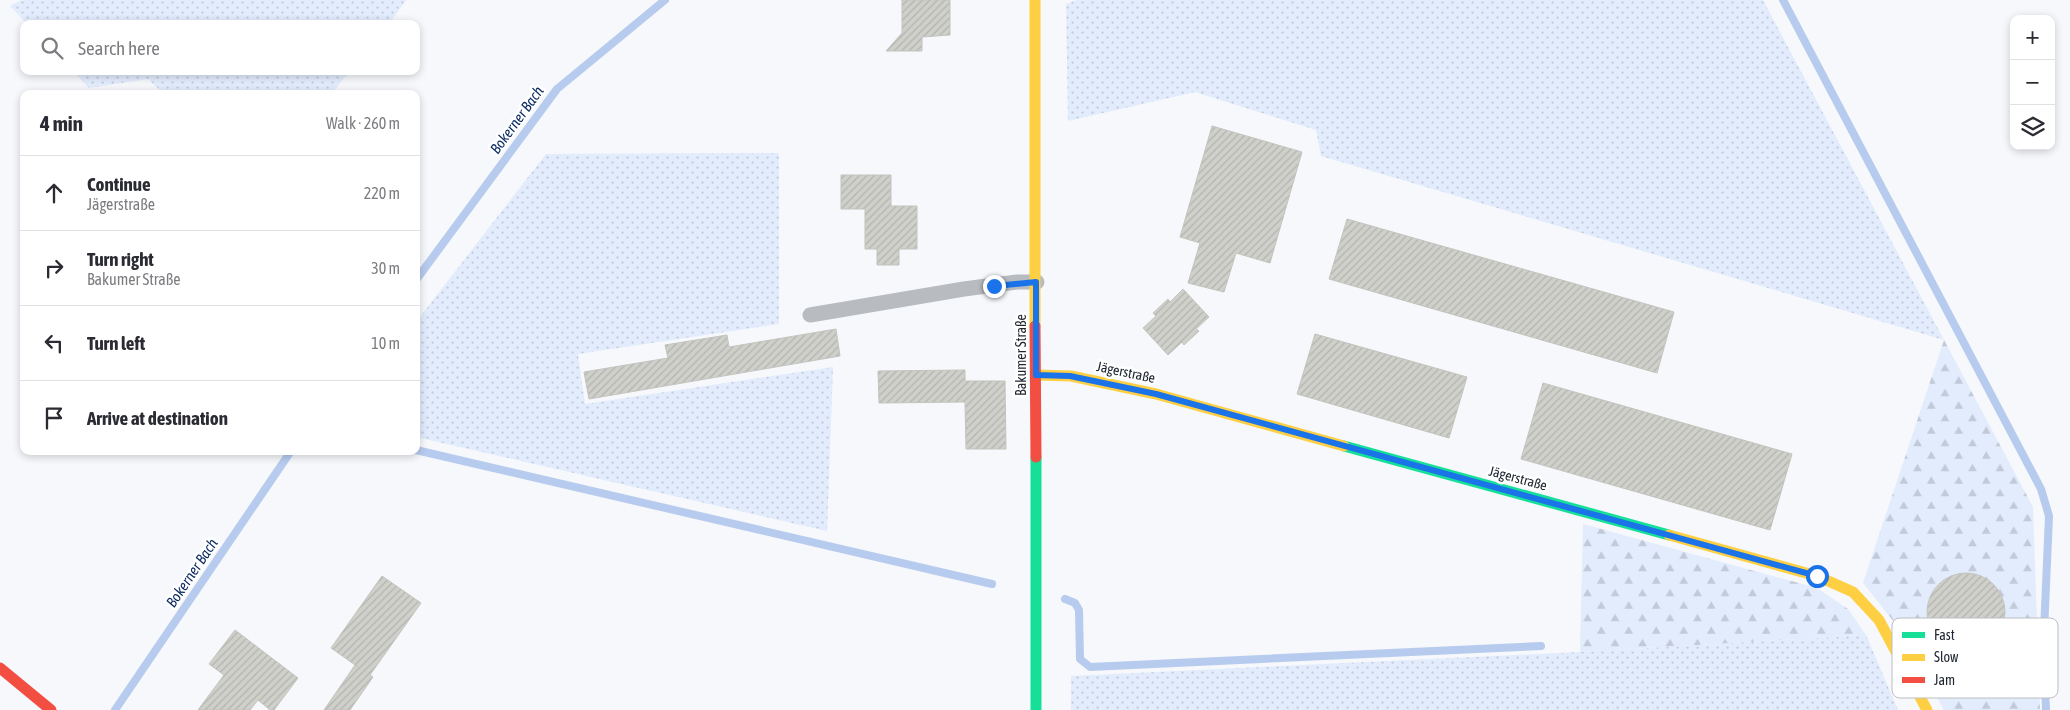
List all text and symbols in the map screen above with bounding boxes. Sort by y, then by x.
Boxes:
map controls [2010,15,2055,150]
button: + [2010,15,2055,60]
search box [20,20,420,75]
icon: search [38,34,66,62]
text: Search here [78,37,160,59]
button: − [2010,60,2055,105]
water label: Bokerner Bach [486,83,547,157]
button: layers [2010,105,2055,150]
text: 4 min [40,111,83,135]
text: Walk · 260 m [326,114,400,132]
text: Continue [87,173,151,195]
icon: ahead [40,179,68,207]
text: 220 m [364,184,400,202]
text: Jägerstraße [87,195,155,213]
text: Turn right [87,248,154,270]
icon: right [40,254,68,282]
text: 30 m [371,259,400,277]
text: Bakumer Straße [87,270,180,288]
route end [983,275,1006,298]
street label: Bakumer Straße [1013,314,1029,396]
icon: left [40,329,68,357]
text: Turn left [87,332,145,354]
text: 10 m [371,334,400,352]
street label: Jägerstraße [1095,358,1157,386]
icon: arrive [40,404,68,432]
text: Arrive at destination [87,407,228,429]
street label: Jägerstraße [1487,463,1549,493]
water label: Bokerner Bach [162,535,221,610]
route start [1806,565,1829,588]
legend [1892,618,2058,698]
text: Fast [1934,627,1955,643]
text: Slow [1934,649,1959,665]
text: Jam [1934,672,1955,688]

